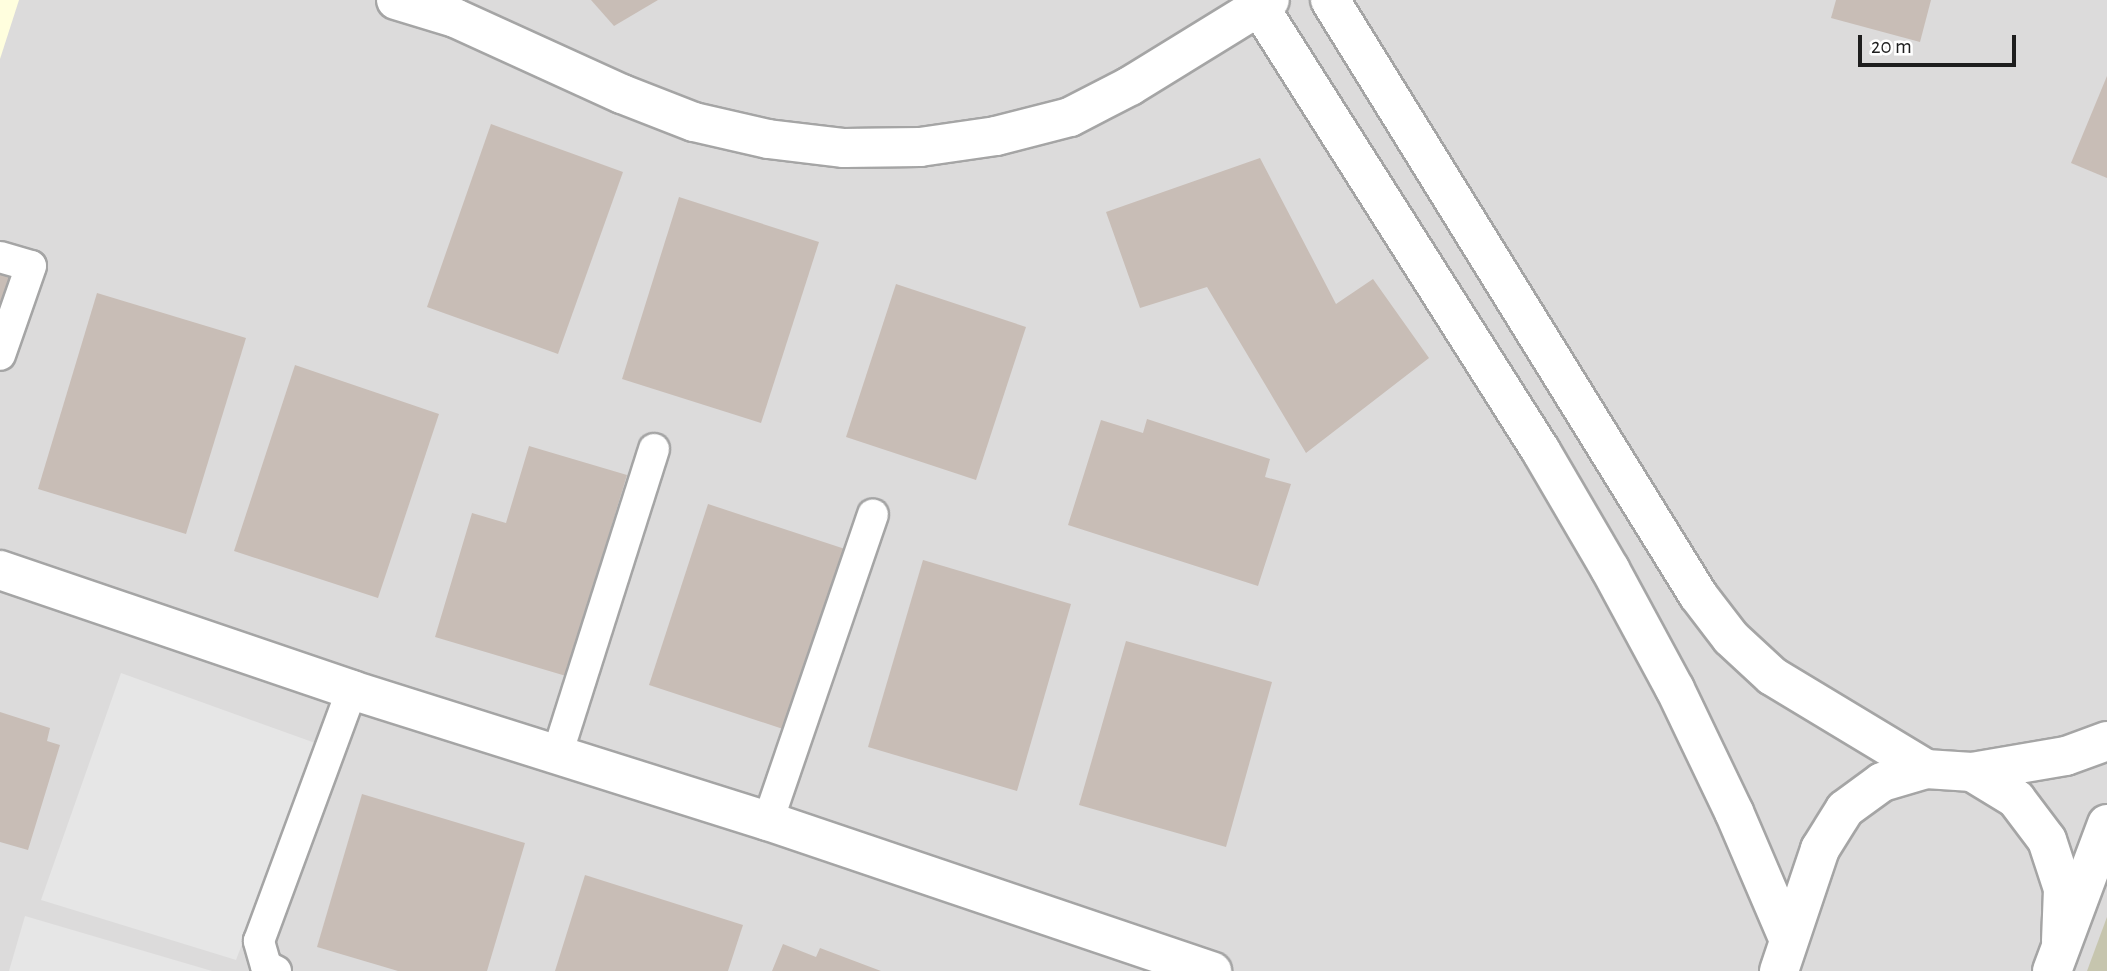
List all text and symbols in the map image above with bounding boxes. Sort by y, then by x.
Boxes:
scale bar [1862,21,2020,65]
text: 20 m [1871,36,1912,57]

